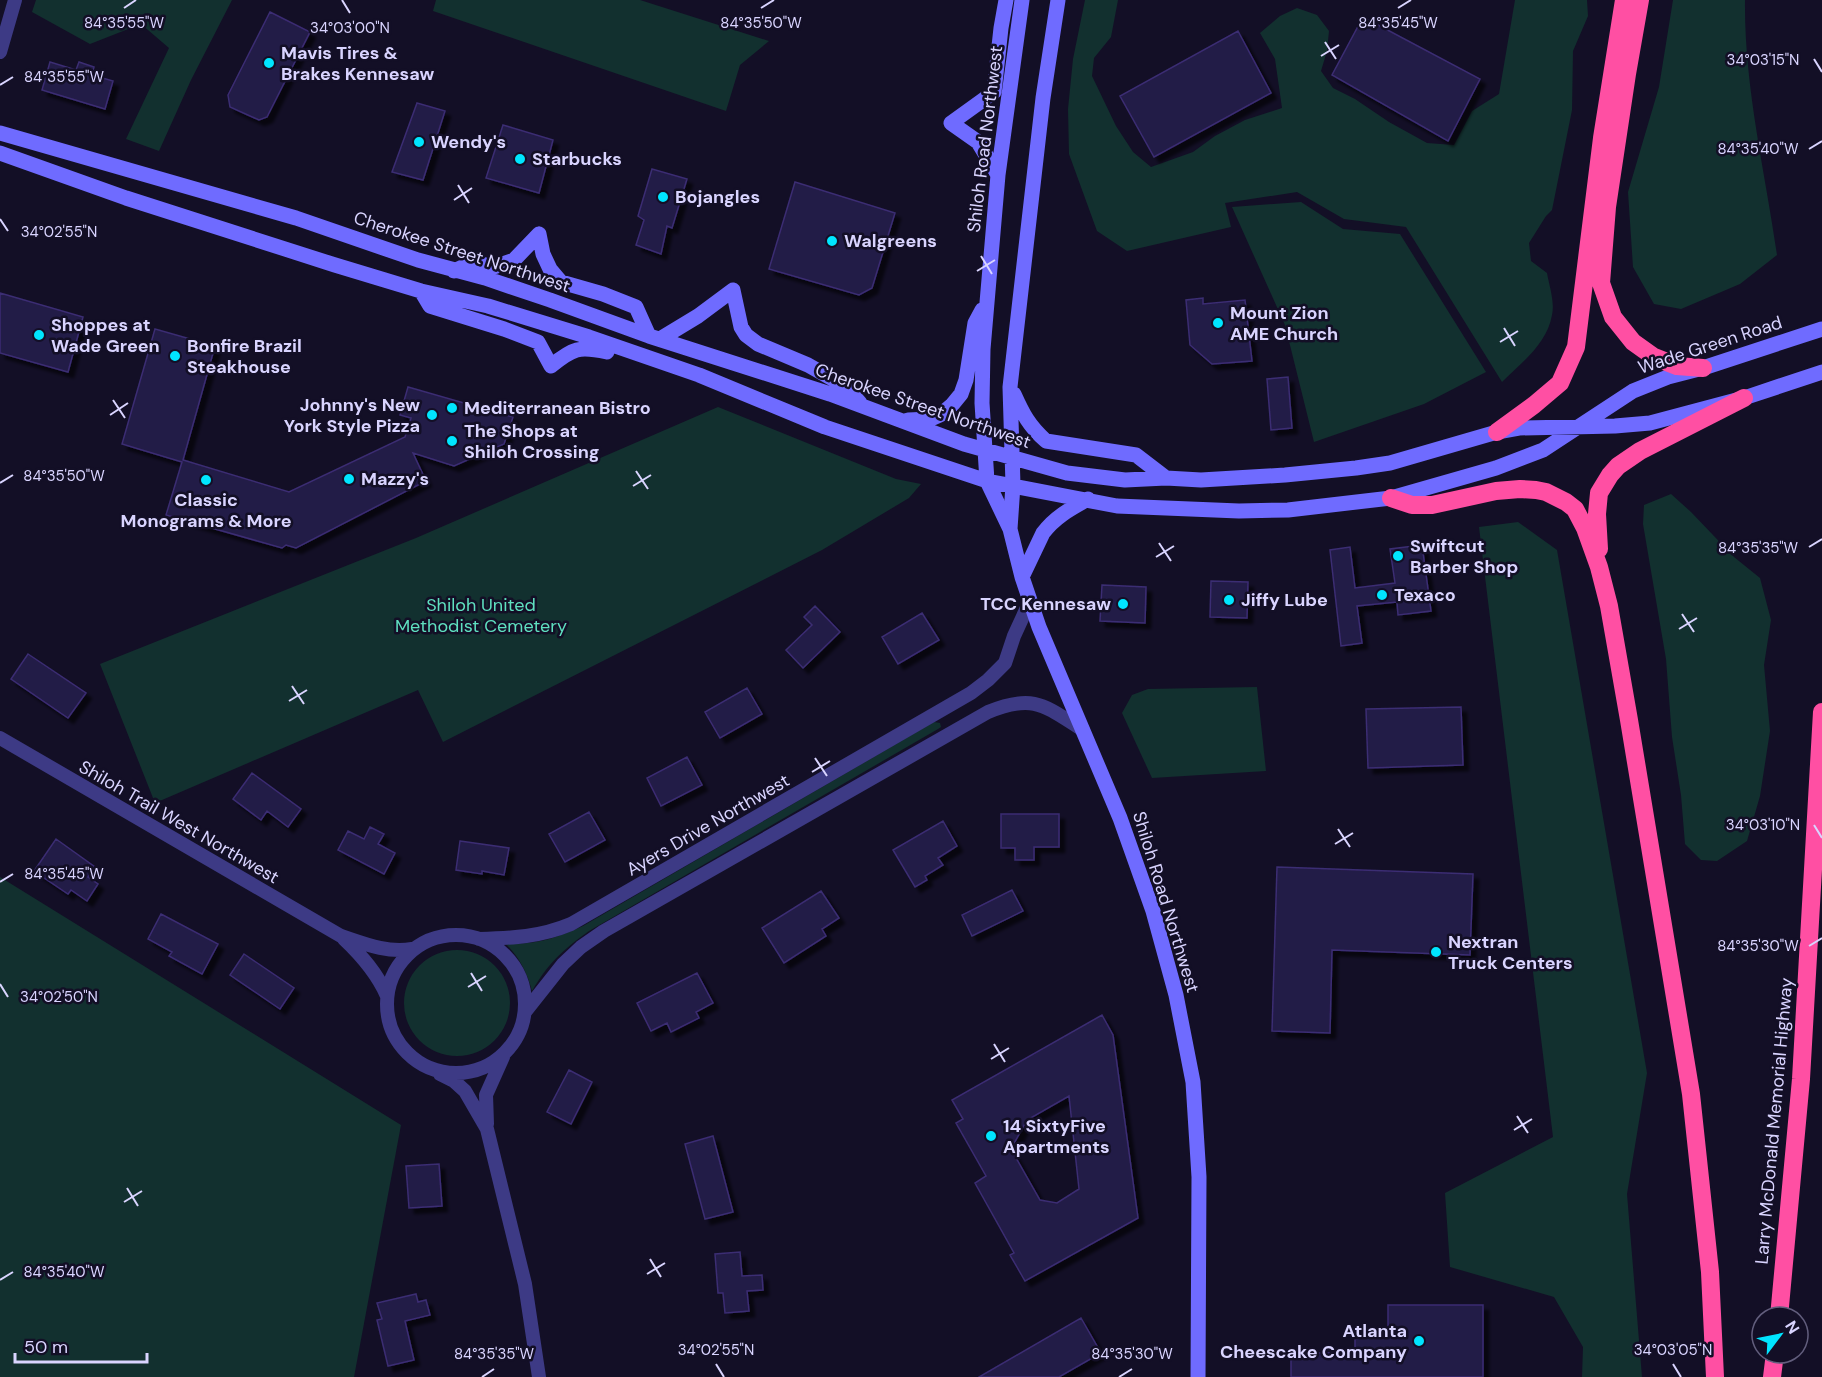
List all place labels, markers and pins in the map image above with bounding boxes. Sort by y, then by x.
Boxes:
place label: Mavis Tires & Brakes Kennesaw [281,41,435,86]
marker: Mavis Tires & Brakes Kennesaw [262,56,276,70]
place label: Wendy's [431,130,506,154]
marker: Wendy's [412,135,426,149]
place label: Starbucks [532,147,622,171]
marker: Starbucks [513,152,527,166]
place label: Bojangles [675,185,760,209]
marker: Bojangles [656,190,670,204]
place label: Walgreens [844,229,937,253]
marker: Walgreens [825,234,839,248]
place label: Mount Zion AME Church [1230,301,1338,346]
place label: Shoppes at Wade Green [51,313,160,358]
marker: Mount Zion AME Church [1211,316,1225,330]
marker: Shoppes at Wade Green [32,328,46,342]
place label: Bonfire Brazil Steakhouse [187,334,302,379]
marker: Bonfire Brazil Steakhouse [168,349,182,363]
place label: Johnny's New York Style Pizza [284,393,420,438]
place label: Mediterranean Bistro [464,396,651,420]
marker: Mediterranean Bistro [445,401,459,415]
marker: Johnny's New York Style Pizza [425,408,439,422]
place label: The Shops at Shiloh Crossing [464,419,599,464]
marker: The Shops at Shiloh Crossing [445,434,459,448]
place label: Mazzy's [361,467,429,491]
marker: Mazzy's [342,472,356,486]
marker: Classic Monograms & More [199,473,213,487]
place label: Classic Monograms & More [120,488,292,533]
place label: Swiftcut Barber Shop [1410,534,1518,579]
marker: Swiftcut Barber Shop [1391,549,1405,563]
place label: Texaco [1394,583,1456,607]
place label: Jiffy Lube [1241,588,1328,612]
marker: Texaco [1375,588,1389,602]
place label: TCC Kennesaw [980,592,1111,616]
marker: Jiffy Lube [1222,593,1236,607]
marker: TCC Kennesaw [1116,597,1130,611]
place label: Nextran Truck Centers [1448,930,1572,975]
marker: Nextran Truck Centers [1429,945,1443,959]
place label: 14 SixtyFive Apartments [1003,1114,1110,1159]
marker: 14 SixtyFive Apartments [984,1129,998,1143]
place label: Atlanta Cheescake Company [1220,1319,1407,1364]
marker: Atlanta Cheescake Company [1412,1334,1426,1348]

